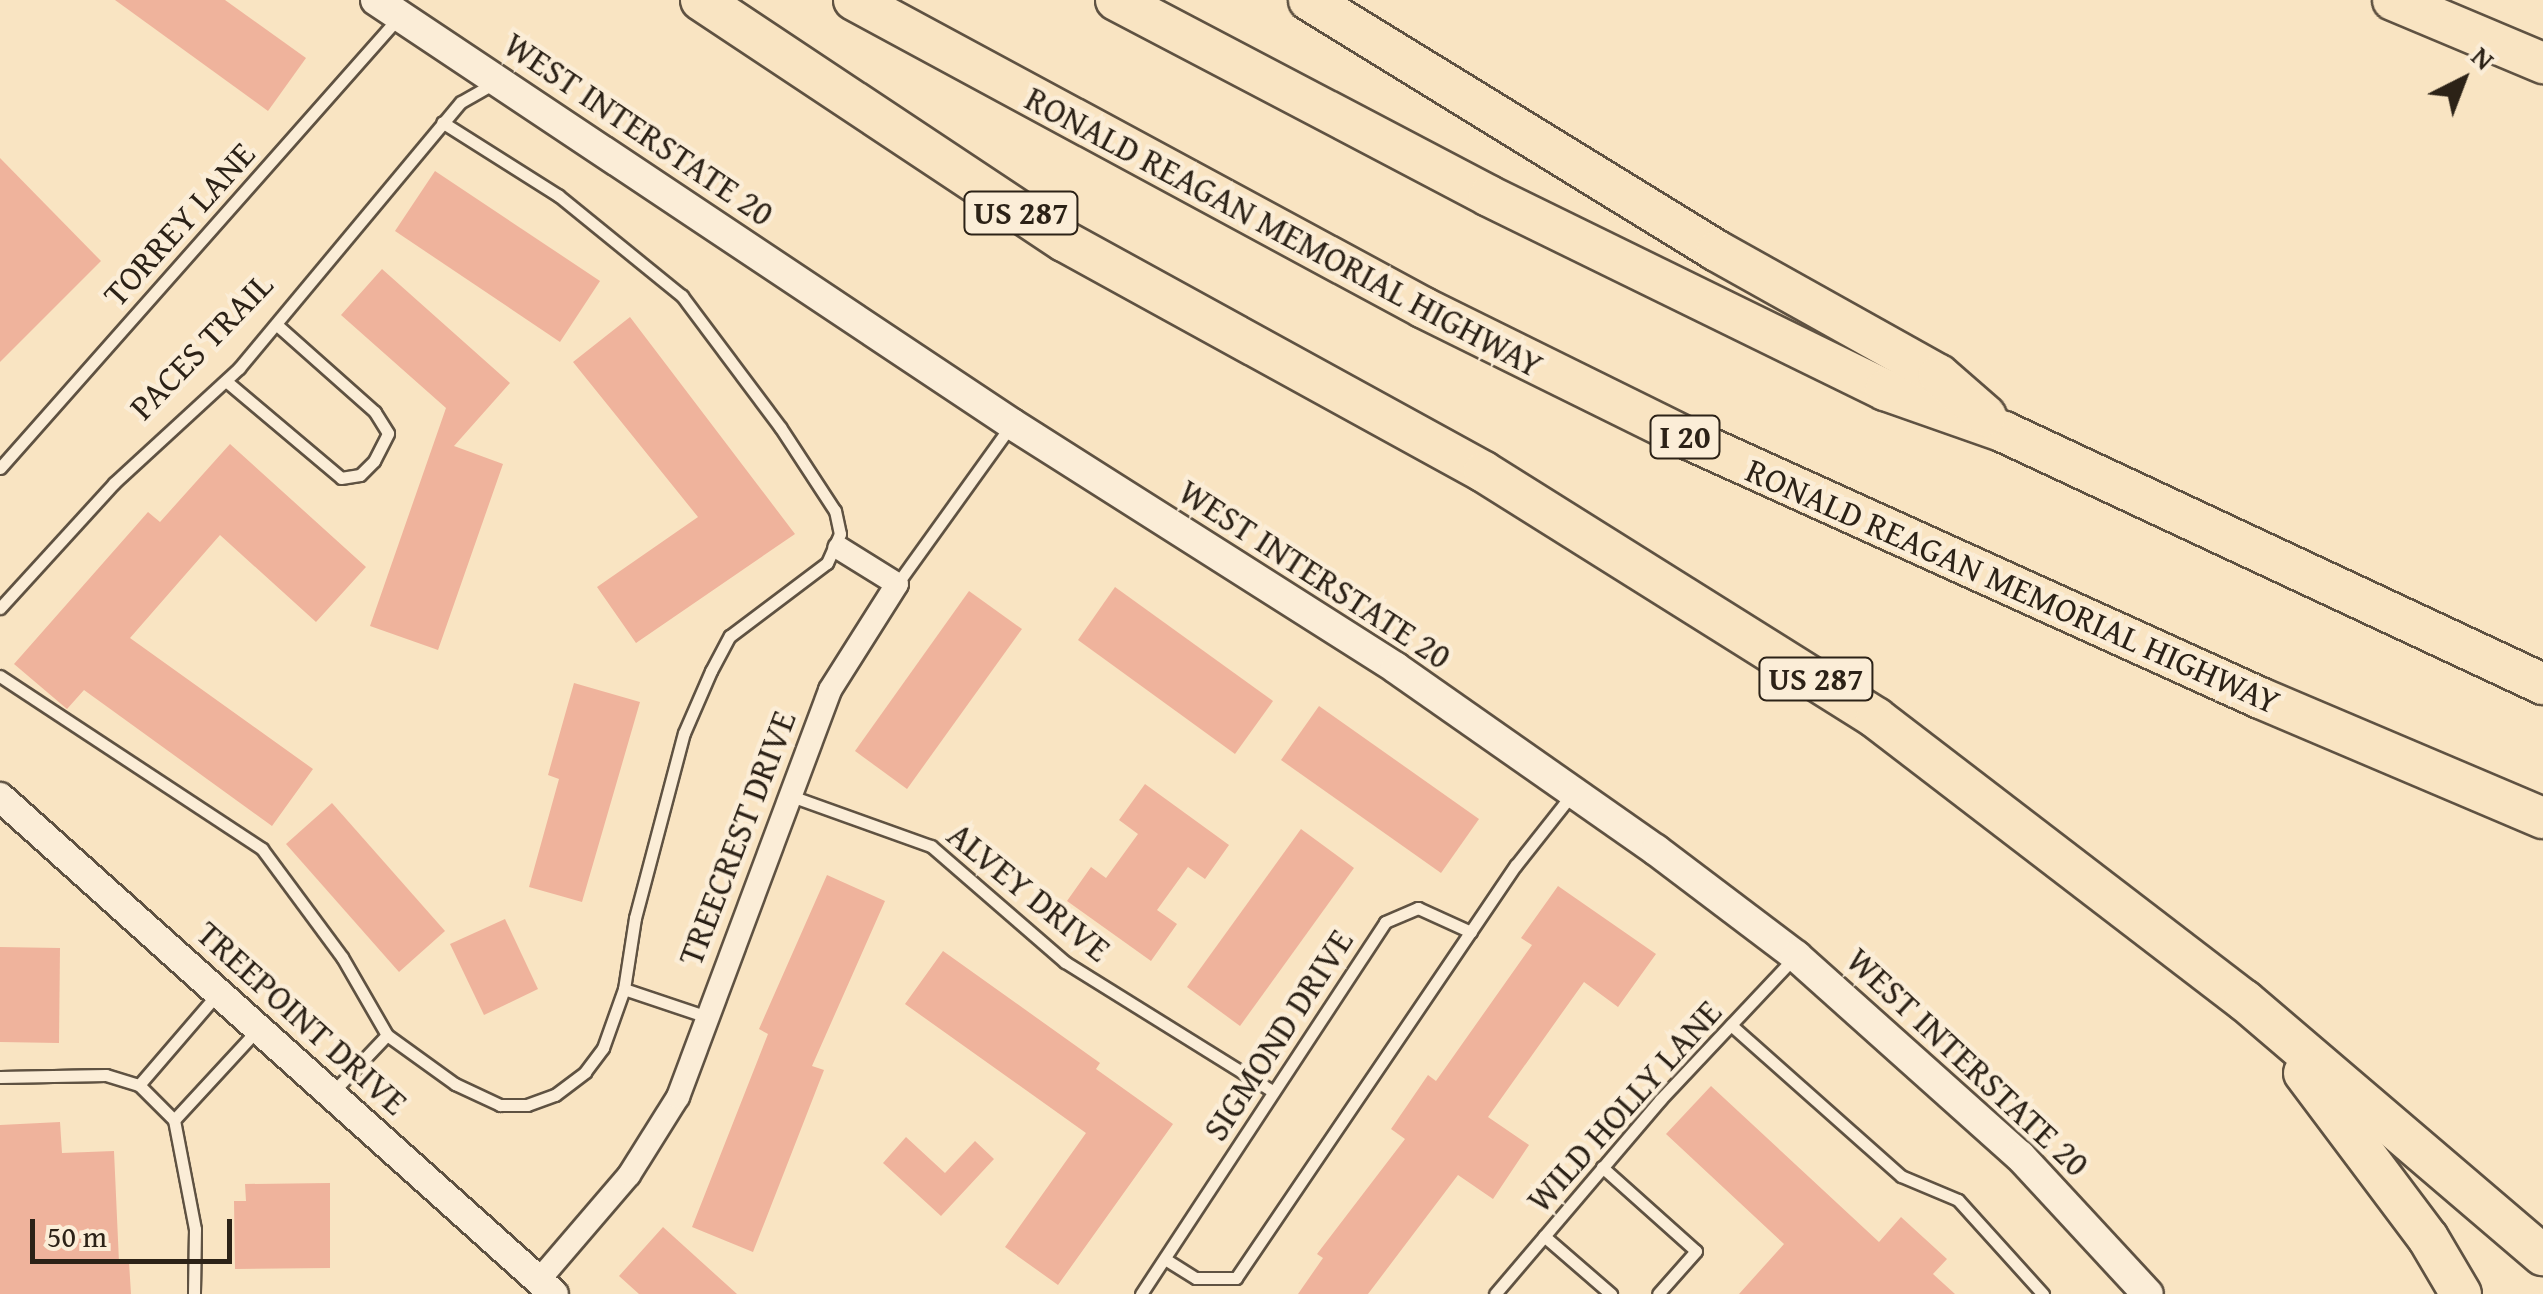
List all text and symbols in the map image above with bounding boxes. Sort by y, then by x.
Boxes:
street label: WEST INTERSTATE 20 [496,23,782,235]
north arrow [2413,30,2513,130]
text: N [2463,36,2504,79]
street label: RONALD REAGAN MEMORIAL HIGHWAY [1018,77,1550,387]
street label: TORREY LANE [94,133,264,315]
road number: US 287 [961,186,1081,240]
street label: PACES TRAIL [121,264,281,428]
road number: I 20 [1648,410,1722,464]
street label: RONALD REAGAN MEMORIAL HIGHWAY [1740,449,2286,723]
street label: WEST INTERSTATE 20 [1171,470,1459,678]
road number: US 287 [1756,652,1876,706]
street label: TREECREST DRIVE [669,705,805,971]
street label: ALVEY DRIVE [939,814,1119,970]
street label: TREEPOINT DRIVE [188,912,416,1124]
street label: SIGMOND DRIVE [1194,922,1362,1148]
street label: WEST INTERSTATE 20 [1838,939,2098,1185]
street label: WILD HOLLY LANE [1518,991,1730,1221]
scale bar [35,1199,238,1261]
text: 50 m [47,1214,107,1258]

